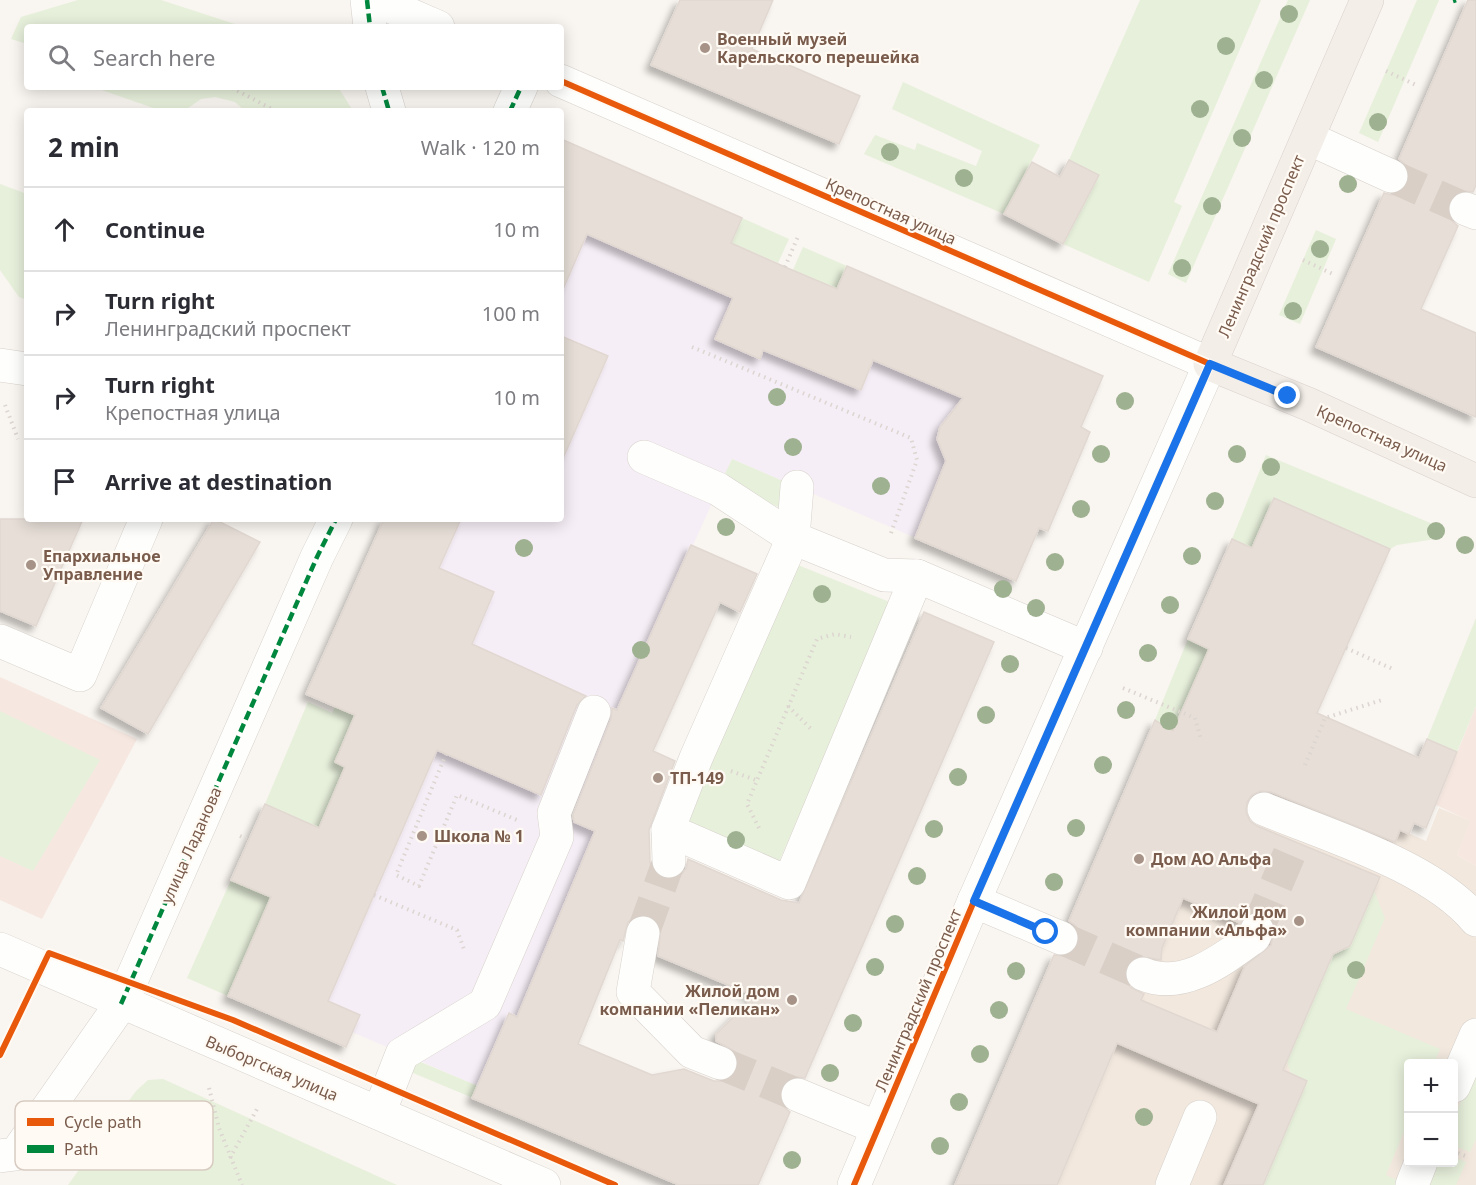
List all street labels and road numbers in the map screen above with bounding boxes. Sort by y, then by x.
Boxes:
street label: Ленинградский проспект [1212,151,1310,341]
street label: Крепостная улица [822,172,960,250]
street label: Крепостная улица [1313,399,1451,477]
street label: улица Ладанова [155,783,227,907]
street label: Ленинградский проспект [869,905,967,1095]
street label: Выборгская улица [202,1030,342,1106]

